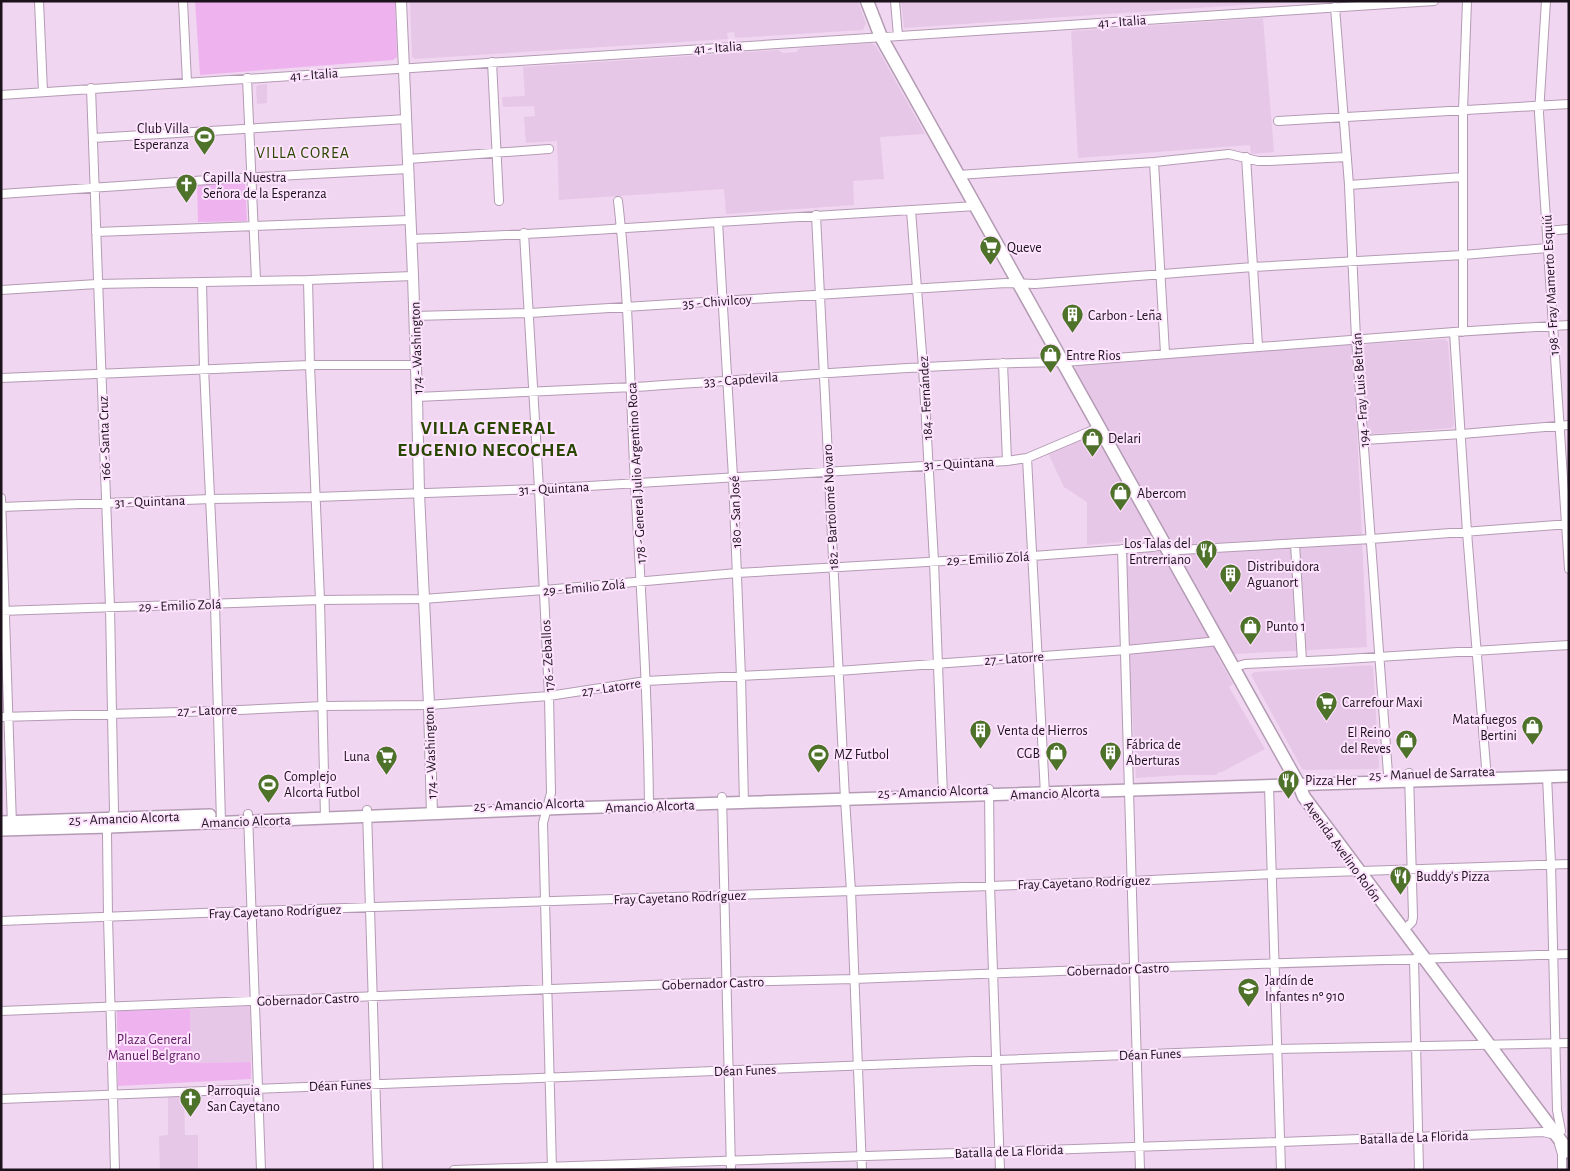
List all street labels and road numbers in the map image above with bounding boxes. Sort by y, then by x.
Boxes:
street label: 41 - Italia [1097,13,1147,31]
street label: 41 - Italia [693,39,743,57]
street label: 41 - Italia [289,66,339,84]
street label: 198 - Fray Mamerto Esquiú [1540,214,1562,356]
street label: 35 - Chivilcoy [682,293,752,311]
street label: 174 - Washington [408,301,426,395]
street label: 194 - Fray Luis Beltrán [1350,332,1372,448]
street label: 184 - Fernández [917,355,935,440]
street label: 33 - Capdevila [704,370,779,390]
street label: 178 - General Julio Argentino Roca [625,381,649,564]
street label: 166 - Santa Cruz [97,395,113,480]
street label: 182 - Bartolomé Novaro [821,444,841,570]
street label: 31 - Quintana [923,455,995,473]
street label: 180 - San José [728,475,744,548]
street label: 31 - Quintana [518,480,590,498]
street label: 31 - Quintana [114,494,186,510]
street label: 29 - Emilio Zolá [946,550,1030,568]
street label: 29 - Emilio Zolá [542,577,627,599]
street label: 29 - Emilio Zolá [138,598,222,614]
street label: 176 - Zeballos [539,619,557,692]
street label: 27 - Latorre [984,650,1044,668]
street label: 27 - Latorre [580,676,642,700]
street label: 27 - Latorre [177,703,237,719]
street label: 174 - Washington [422,706,440,800]
street label: 25 - Manuel de Sarratea [1369,765,1496,783]
street label: 25 - Amancio Alcorta [877,783,989,801]
street label: Amancio Alcorta [1010,785,1101,803]
street label: 25 - Amancio Alcorta [473,796,585,814]
street label: Amancio Alcorta [605,798,696,816]
street label: Avenida Avelino Rolón [1301,798,1384,905]
street label: 25 - Amancio Alcorta [68,810,180,828]
street label: Amancio Alcorta [201,813,292,831]
street label: Fray Cayetano Rodríguez [1017,874,1151,892]
street label: Fray Cayetano Rodríguez [613,889,747,907]
street label: Fray Cayetano Rodríguez [208,903,342,921]
street label: Gobernador Castro [1067,961,1170,979]
street label: Gobernador Castro [662,975,765,993]
street label: Gobernador Castro [257,991,360,1009]
street label: Déan Funes [1118,1047,1182,1063]
street label: Déan Funes [713,1063,777,1079]
street label: Déan Funes [308,1078,372,1094]
street label: Batalla de La Florida [1359,1129,1469,1147]
street label: Batalla de La Florida [954,1143,1064,1161]

